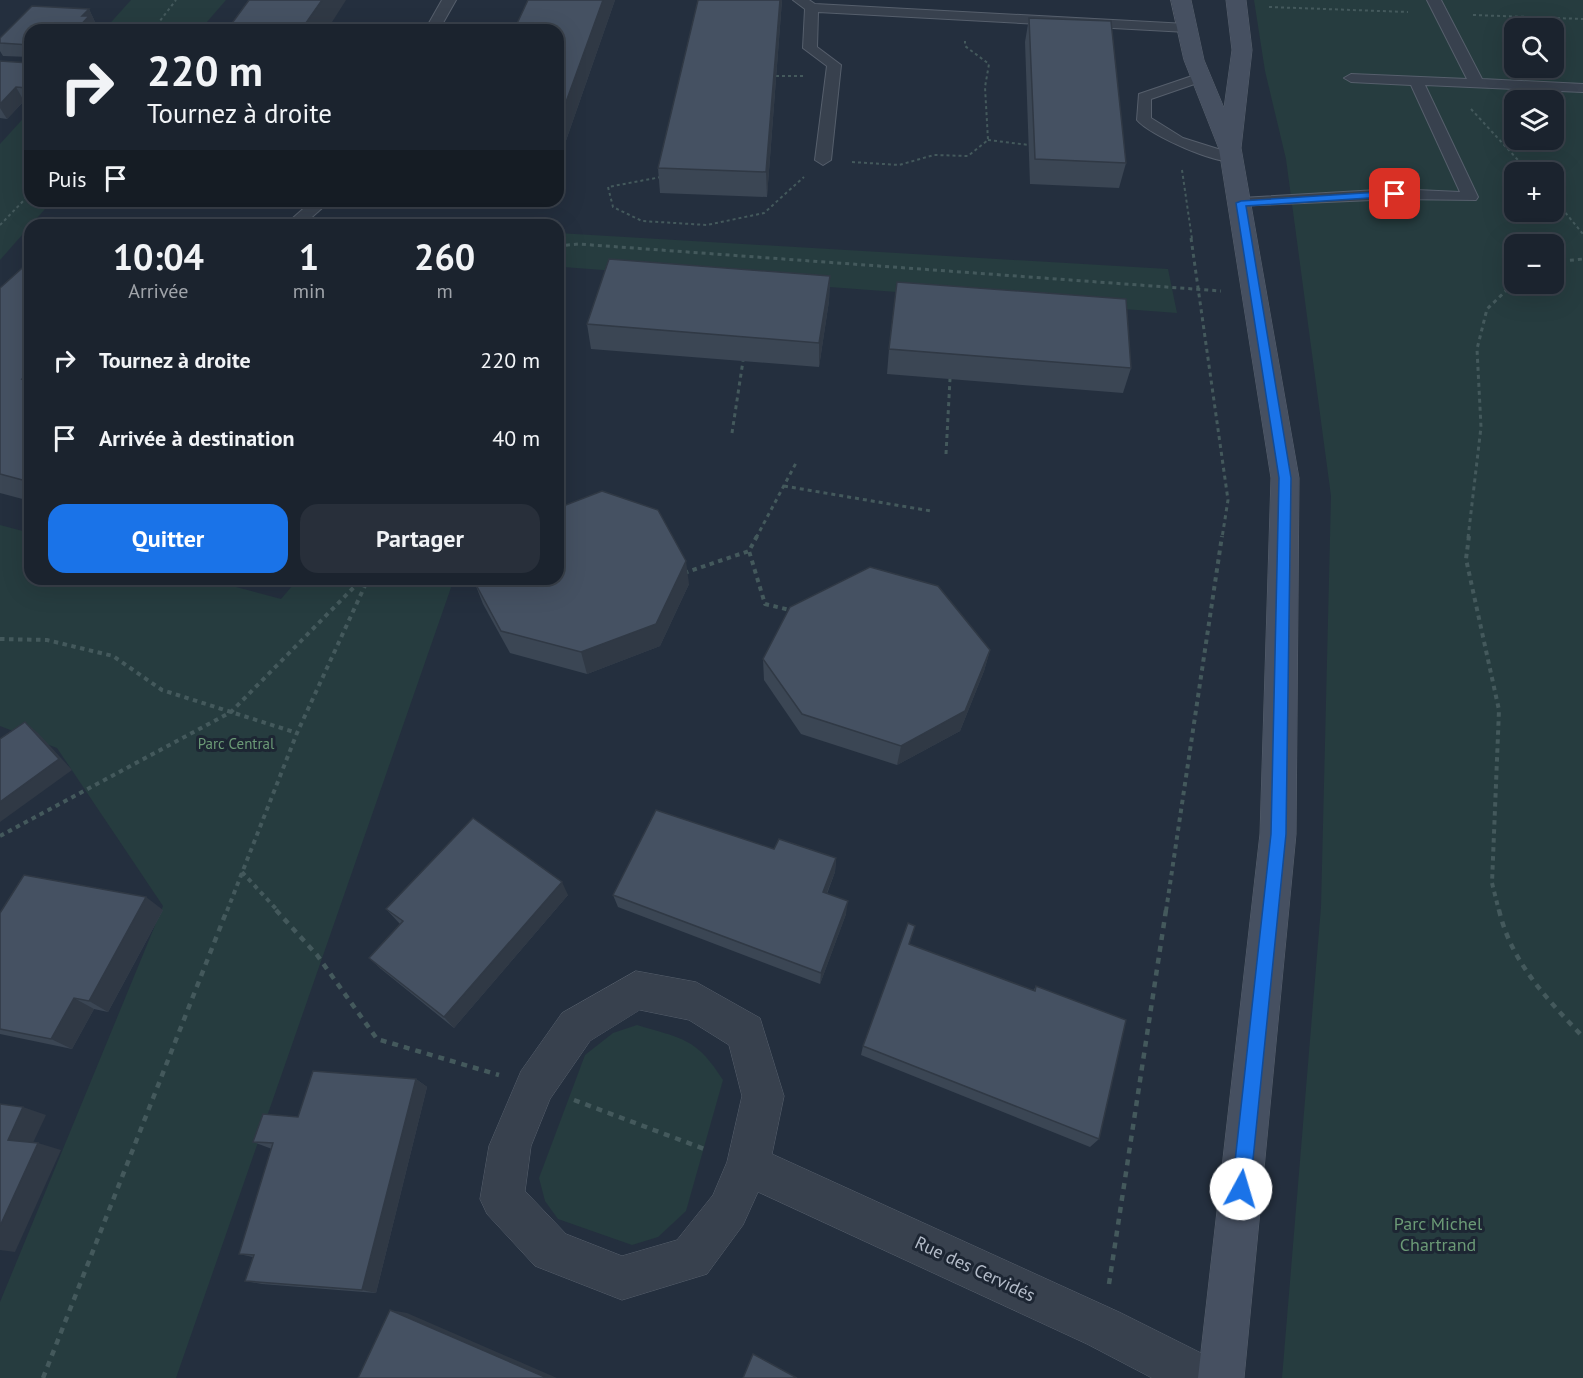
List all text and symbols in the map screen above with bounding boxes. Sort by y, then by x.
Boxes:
map controls [1504,18,1564,294]
button: search [1504,18,1564,78]
text: 220 m [147,43,263,98]
icon: right [48,48,126,126]
button: layers [1504,90,1564,150]
text: Tournez à droite [147,96,332,130]
icon: arrive [99,162,132,195]
button: + [1504,162,1564,222]
text: Puis [48,165,87,193]
pin [1369,168,1420,219]
icon: arrive [1378,177,1411,210]
text: 10:04 [113,233,204,280]
text: 1 [299,233,319,280]
text: 260 [414,233,475,280]
button: − [1504,234,1564,294]
text: Arrivée [128,278,188,304]
text: min [293,278,325,304]
text: m [437,278,453,304]
icon: right [48,344,81,377]
text: Tournez à droite [99,346,251,374]
text: 220 m [480,346,540,374]
icon: arrive [48,422,81,455]
text: Arrivée à destination [99,424,295,452]
text: 40 m [492,424,540,452]
button: Quitter [48,504,288,573]
button: Partager [300,504,540,573]
park label: Parc Central [198,734,275,753]
position arrow [1209,1157,1273,1221]
park label: Parc Michel Chartrand [1394,1212,1483,1256]
street label: Rue des Cervidés [911,1231,1039,1306]

